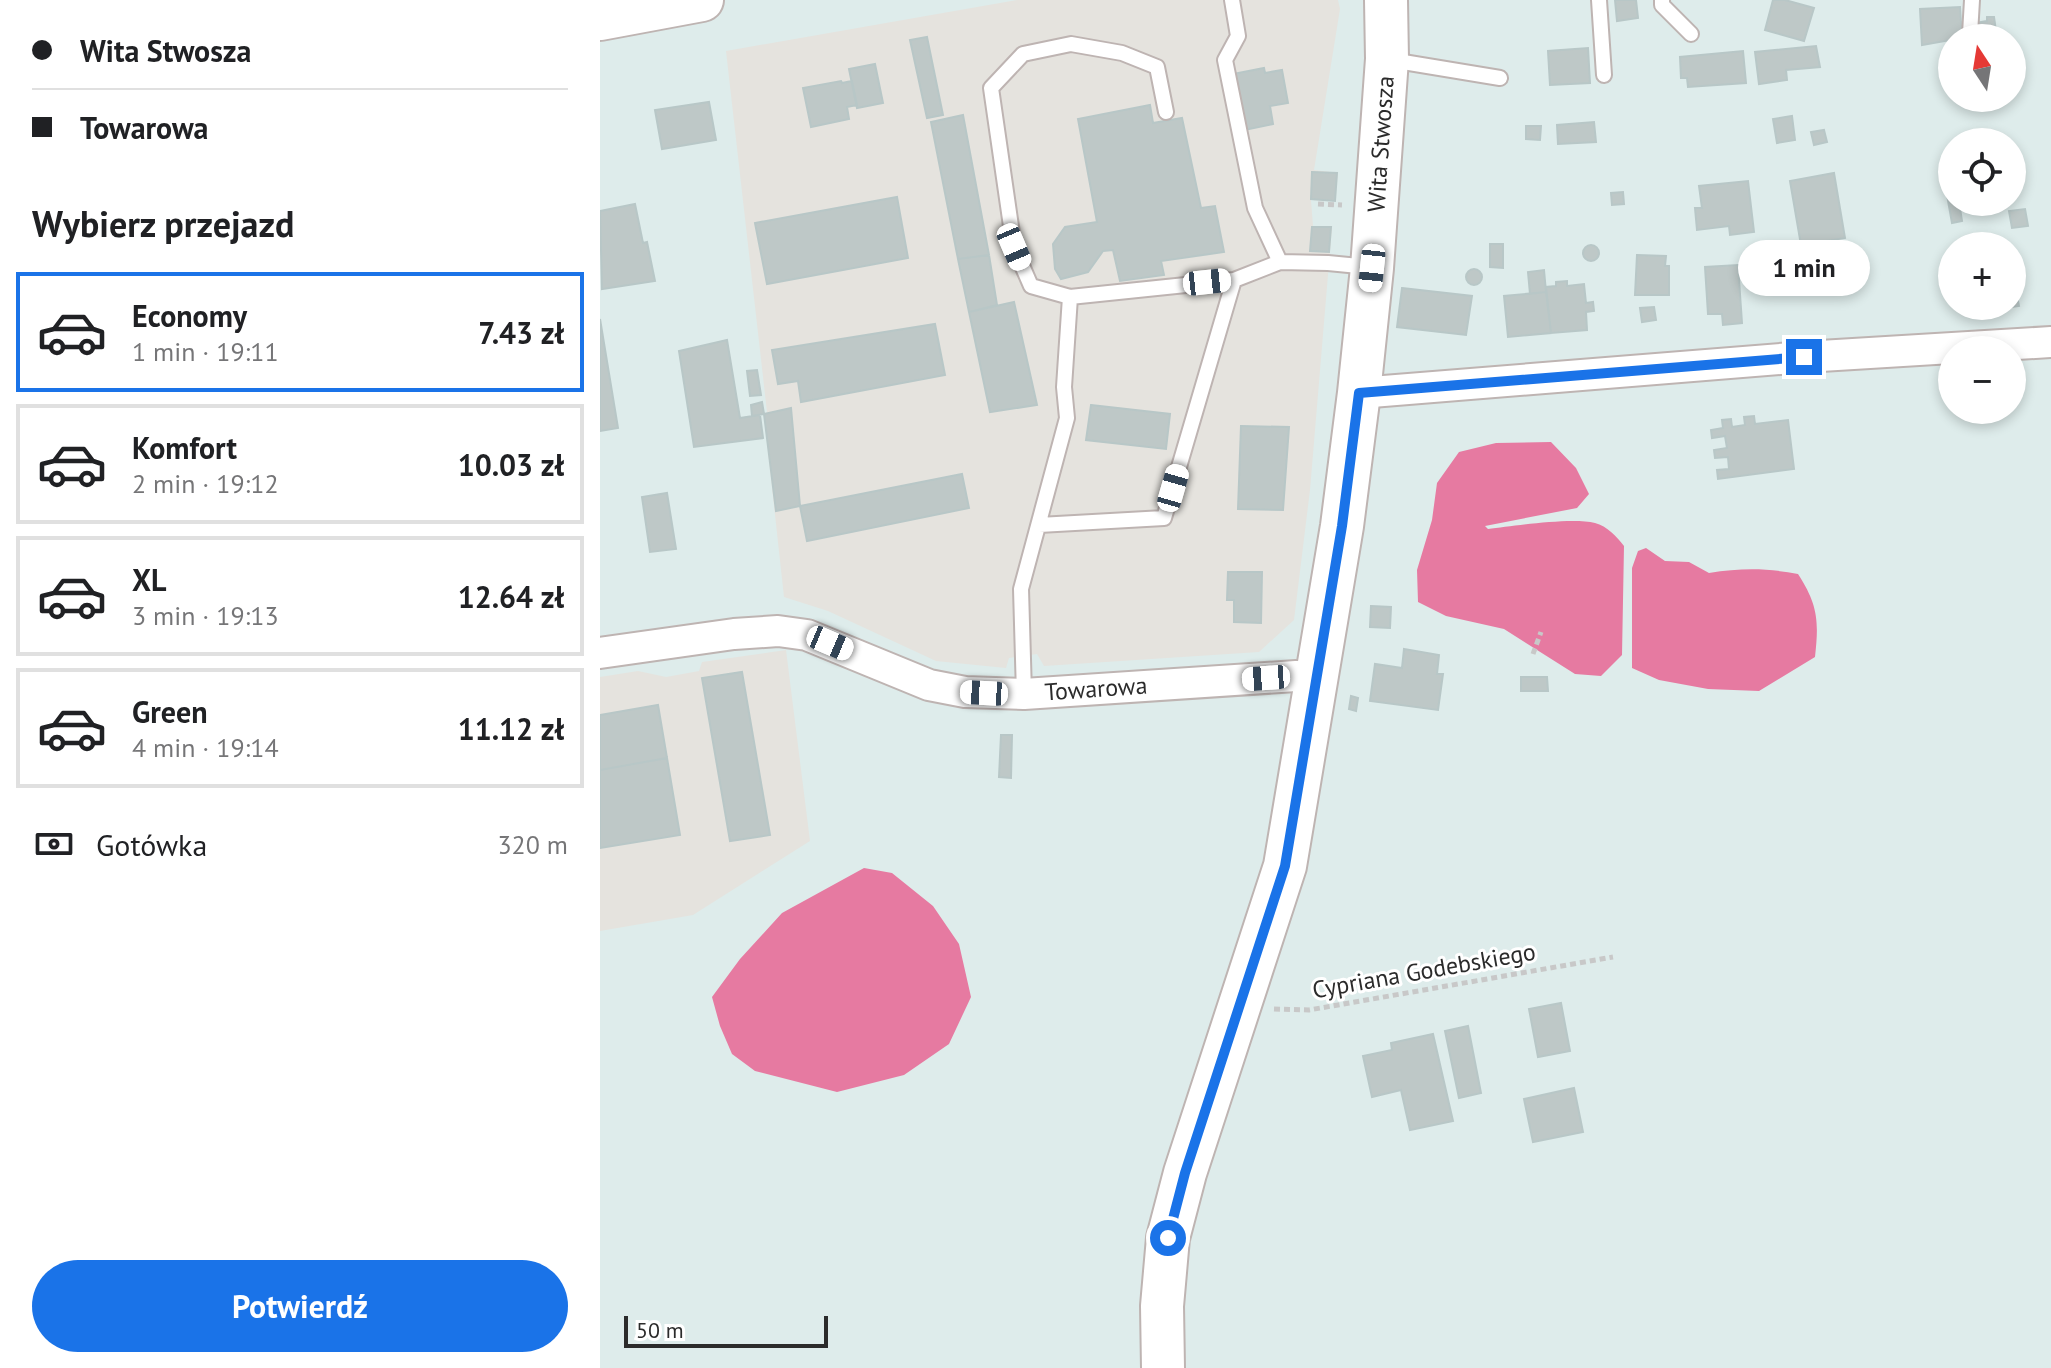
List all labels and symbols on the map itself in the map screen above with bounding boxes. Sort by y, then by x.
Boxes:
north arrow [1938,24,2026,112]
street label: Wita Stwosza [1360,75,1401,213]
car [994,220,1034,274]
callout: 1 min [1738,241,1870,297]
car [1358,243,1386,293]
car [1182,268,1232,296]
route end [1786,339,1822,375]
car [1155,462,1191,514]
car [803,623,857,663]
car [1241,664,1291,692]
street label: Towarowa [1044,669,1148,708]
car [959,680,1009,706]
street label: Cypriana Godebskiego [1310,936,1538,1005]
route start [1150,1220,1186,1256]
scale bar [624,1312,828,1348]

